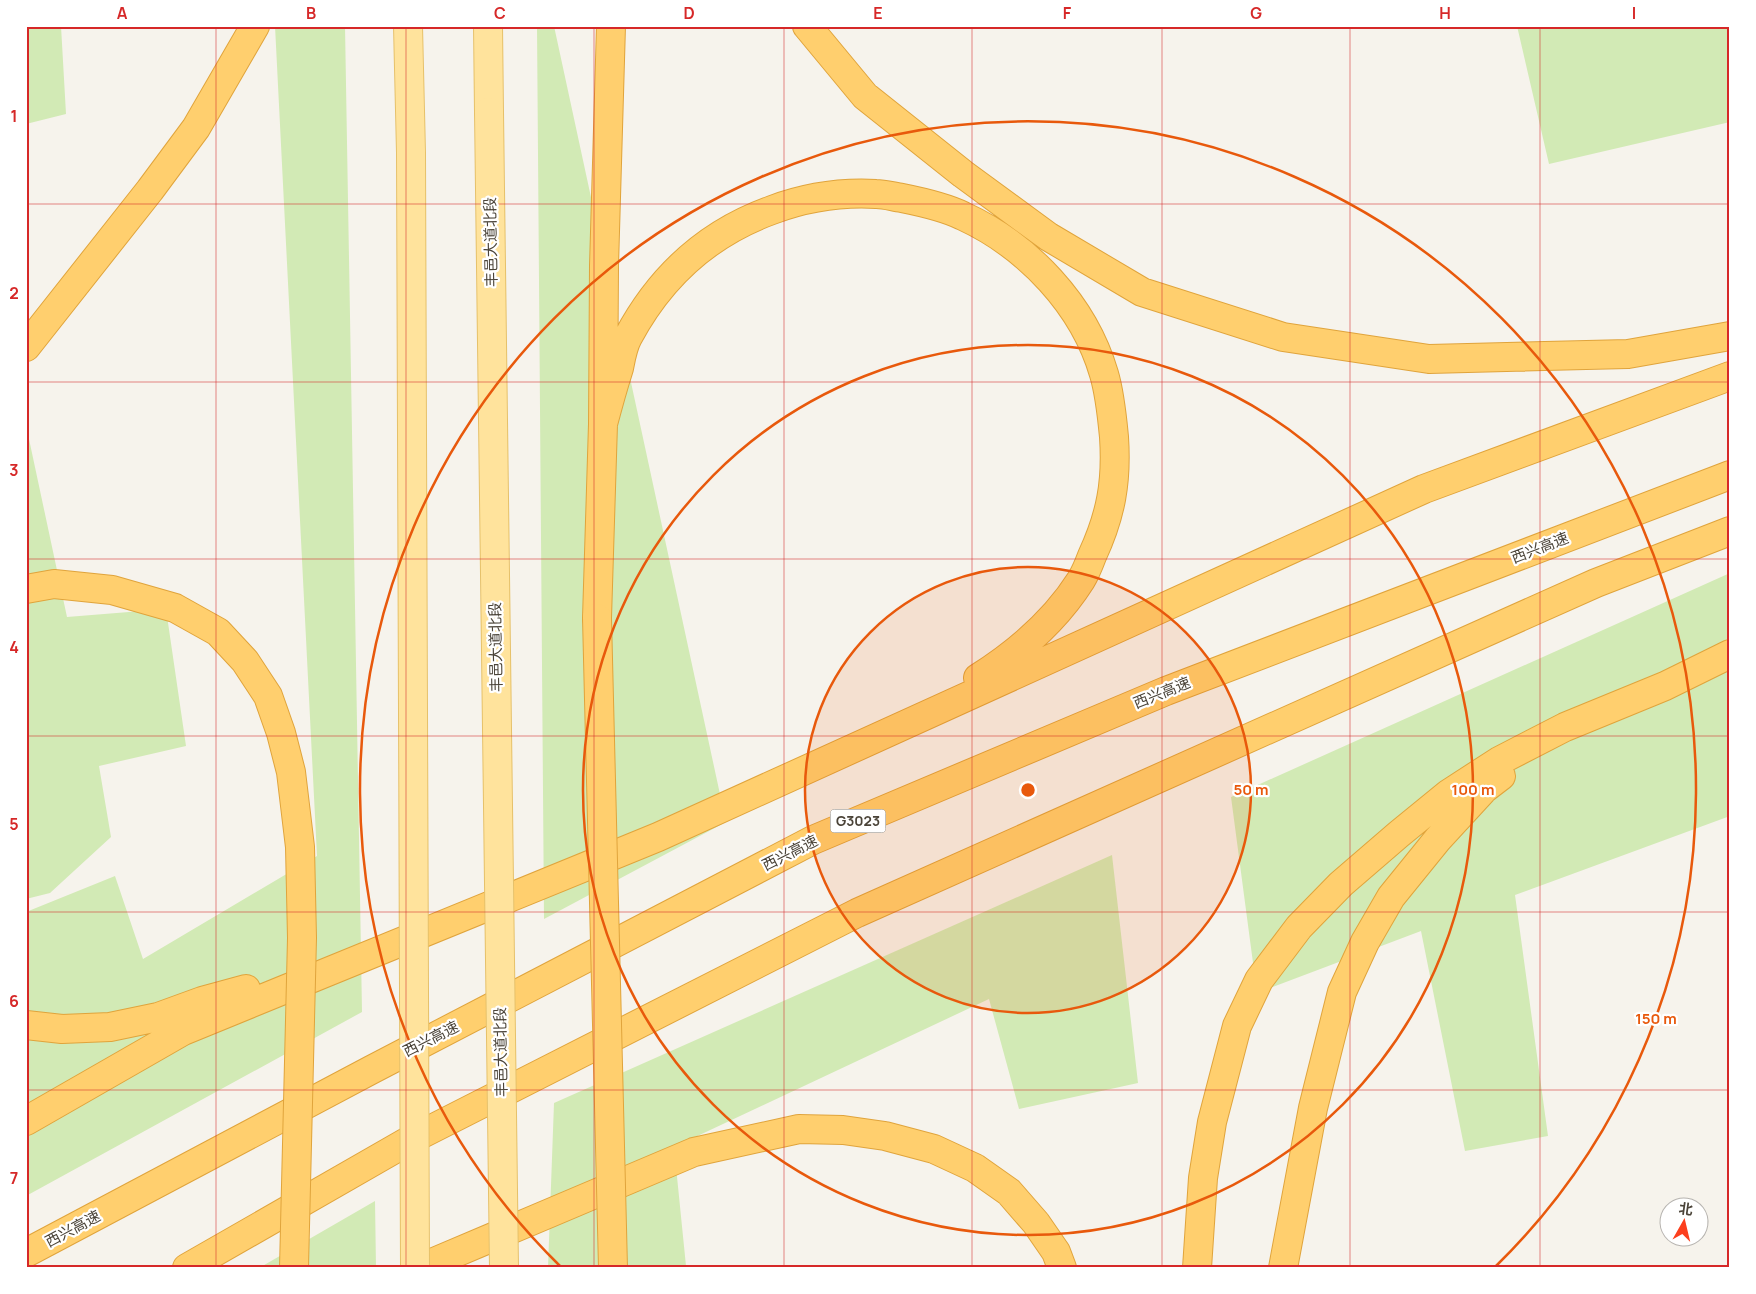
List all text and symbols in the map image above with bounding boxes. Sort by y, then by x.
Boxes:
text: A [117,2,128,24]
text: B [306,2,316,24]
text: C [494,2,506,24]
text: D [683,2,695,24]
text: E [873,2,883,24]
text: F [1063,2,1072,24]
text: G [1250,2,1262,24]
text: H [1439,2,1451,24]
text: I [1632,2,1636,24]
text: 1 [10,105,18,127]
street label: 丰邑大道北段 [479,197,502,287]
text: 2 [9,282,19,304]
text: 3 [9,459,19,481]
street label: 西兴高速 [1508,527,1572,568]
street label: 丰邑大道北段 [484,602,507,692]
text: 4 [9,636,19,658]
street label: 西兴高速 [1130,672,1194,714]
text: 50 m [1233,779,1269,800]
text: 100 m [1452,779,1494,800]
centre of rings [1019,781,1037,799]
road number: G3023 [830,809,886,832]
text: 5 [9,813,19,835]
street label: 西兴高速 [758,830,821,876]
text: 6 [9,990,19,1012]
street label: 丰邑大道北段 [489,1007,512,1097]
text: 150 m [1635,1008,1677,1029]
street label: 西兴高速 [399,1016,462,1062]
text: 7 [10,1167,18,1189]
north arrow [1658,1196,1708,1246]
text: 北 [1678,1198,1694,1219]
street label: 西兴高速 [41,1205,104,1252]

